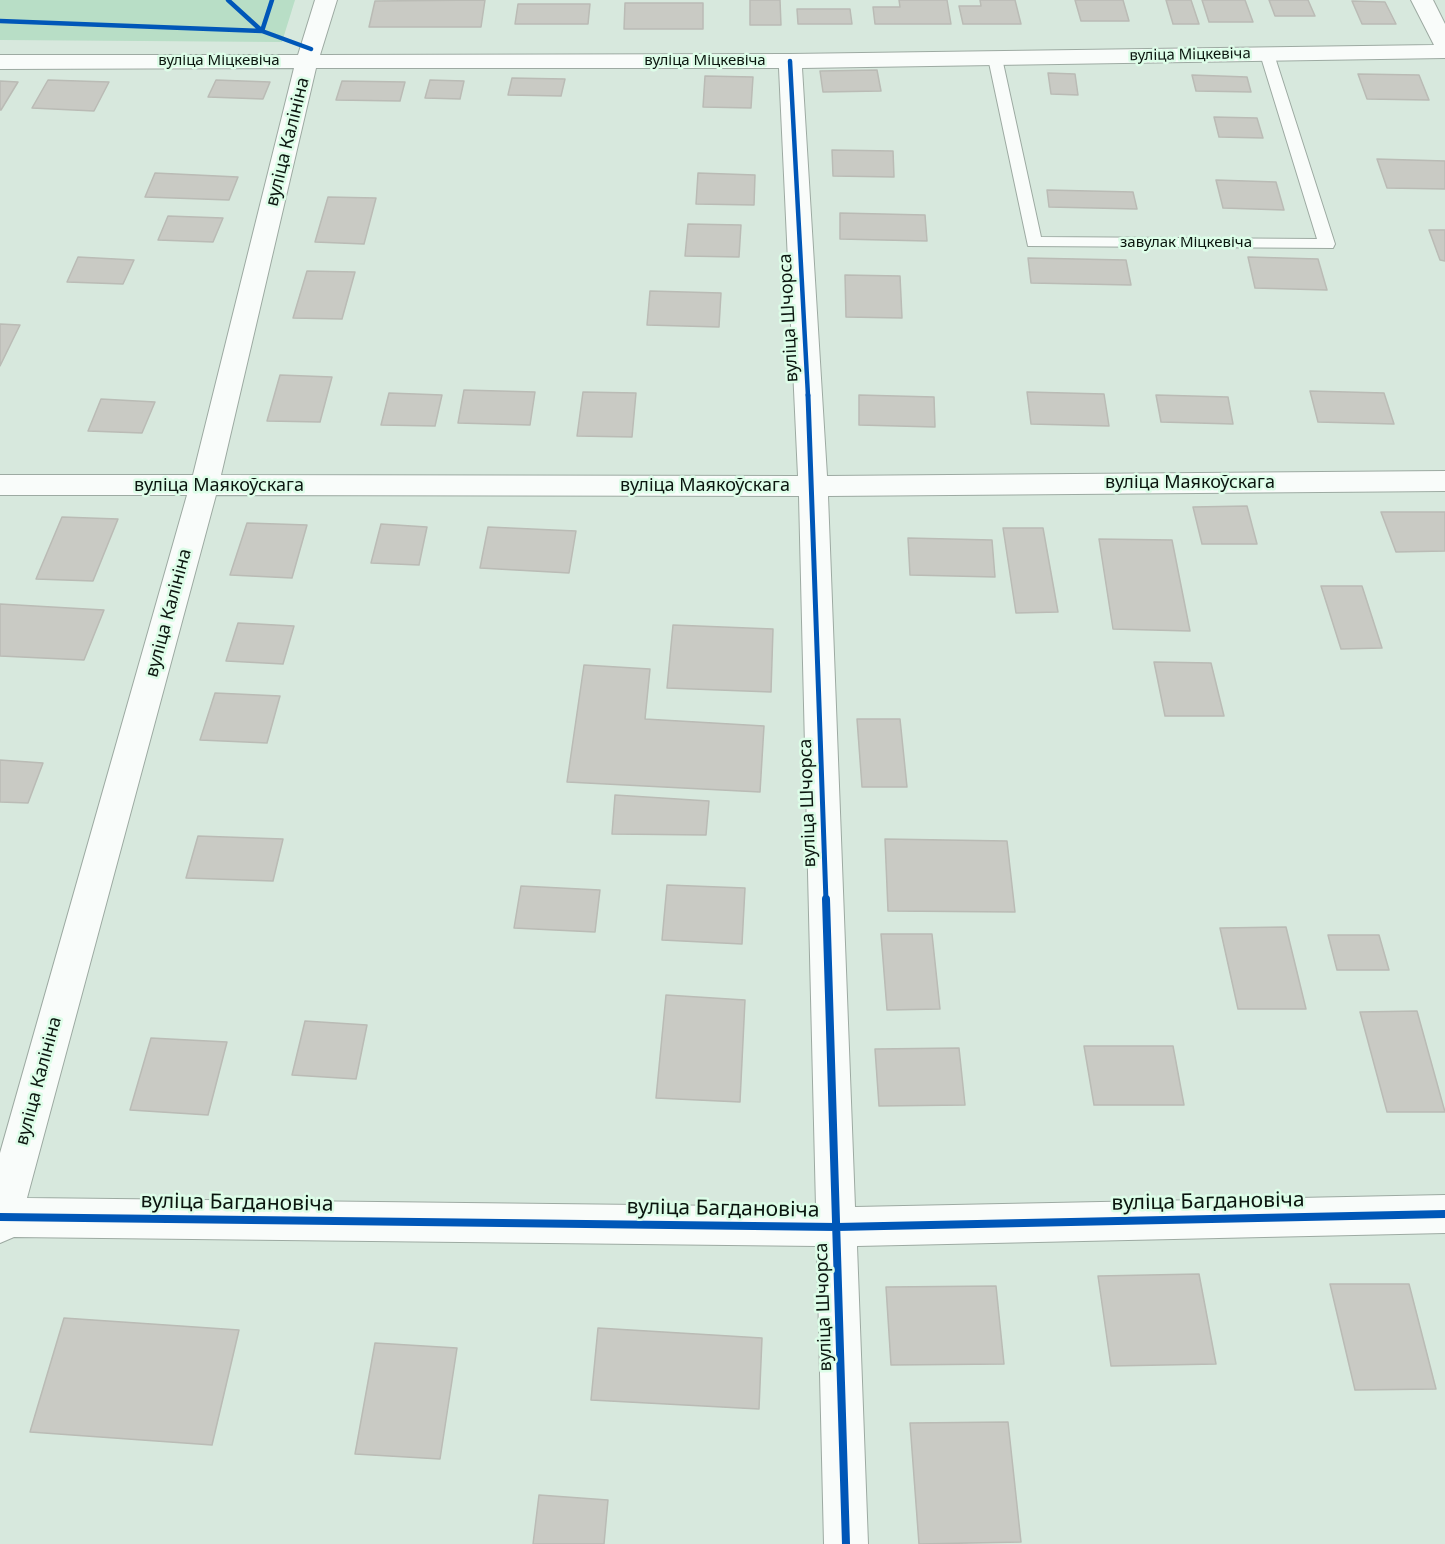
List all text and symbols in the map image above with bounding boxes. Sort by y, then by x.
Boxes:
street label: вуліца Міцкевіча [1129,45,1251,65]
street label: вуліца Міцкевіча [158,52,280,70]
street label: вуліца Міцкевіча [644,52,766,70]
street label: вуліца Калініна [262,75,314,209]
street label: завулак Міцкевіча [1120,234,1252,252]
street label: вуліца Шчорса [775,253,803,383]
street label: вуліца Маякоўскага [1105,472,1275,494]
street label: вуліца Маякоўскага [134,475,304,497]
street label: вуліца Маякоўскага [620,475,790,497]
street label: вуліца Калініна [141,546,197,680]
street label: вуліца Шчорса [795,738,821,868]
street label: вуліца Калініна [11,1014,67,1148]
street label: вуліца Багдановіча [1111,1188,1305,1216]
street label: вуліца Багдановіча [140,1189,334,1217]
street label: вуліца Багдановіча [626,1195,820,1223]
street label: вуліца Шчорса [811,1242,837,1372]

